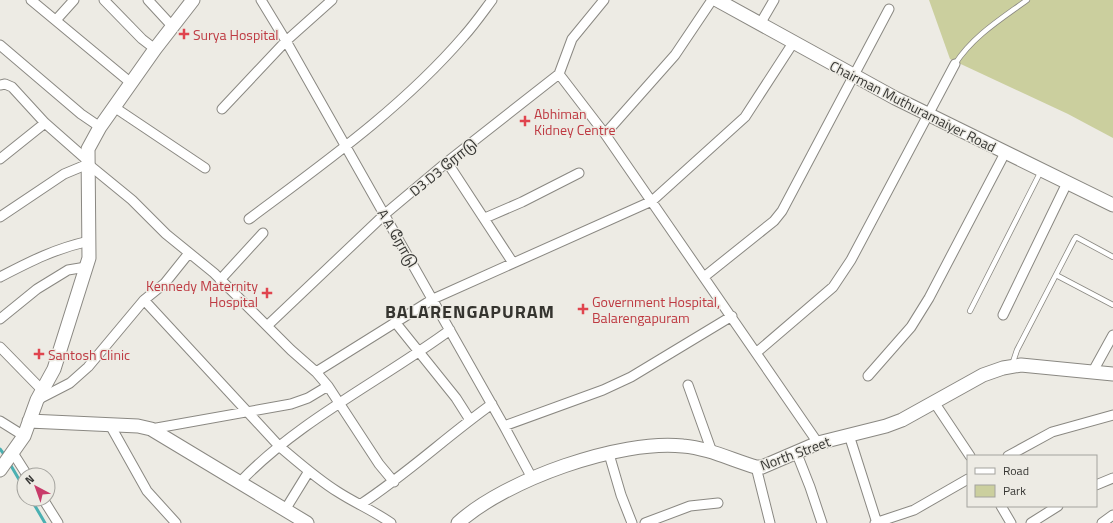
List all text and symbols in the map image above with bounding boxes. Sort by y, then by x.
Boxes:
place label: Surya Hospital [193,24,278,45]
marker: Surya Hospital [178,28,190,40]
street label: Chairman Muthuramaiyer Road [826,55,1000,157]
place label: Abhiman Kidney Centre [534,103,615,140]
marker: Abhiman Kidney Centre [519,115,531,127]
street label: D3 D3 ரோடு [405,133,481,201]
street label: A A ரோடு [373,205,423,271]
place label: Kennedy Maternity Hospital [146,275,258,312]
marker: Kennedy Maternity Hospital [261,287,273,299]
place label: Government Hospital, Balarengapuram [592,291,720,328]
district label: BALARENGAPURAM [385,298,555,325]
marker: Government Hospital, Balarengapuram [577,303,589,315]
place label: Santosh Clinic [48,344,130,365]
marker: Santosh Clinic [33,348,45,360]
street label: North Street [757,431,833,475]
legend [967,455,1097,507]
text: Road [1003,461,1029,480]
north arrow [16,467,56,507]
text: N [21,471,38,488]
text: Park [1003,481,1026,500]

